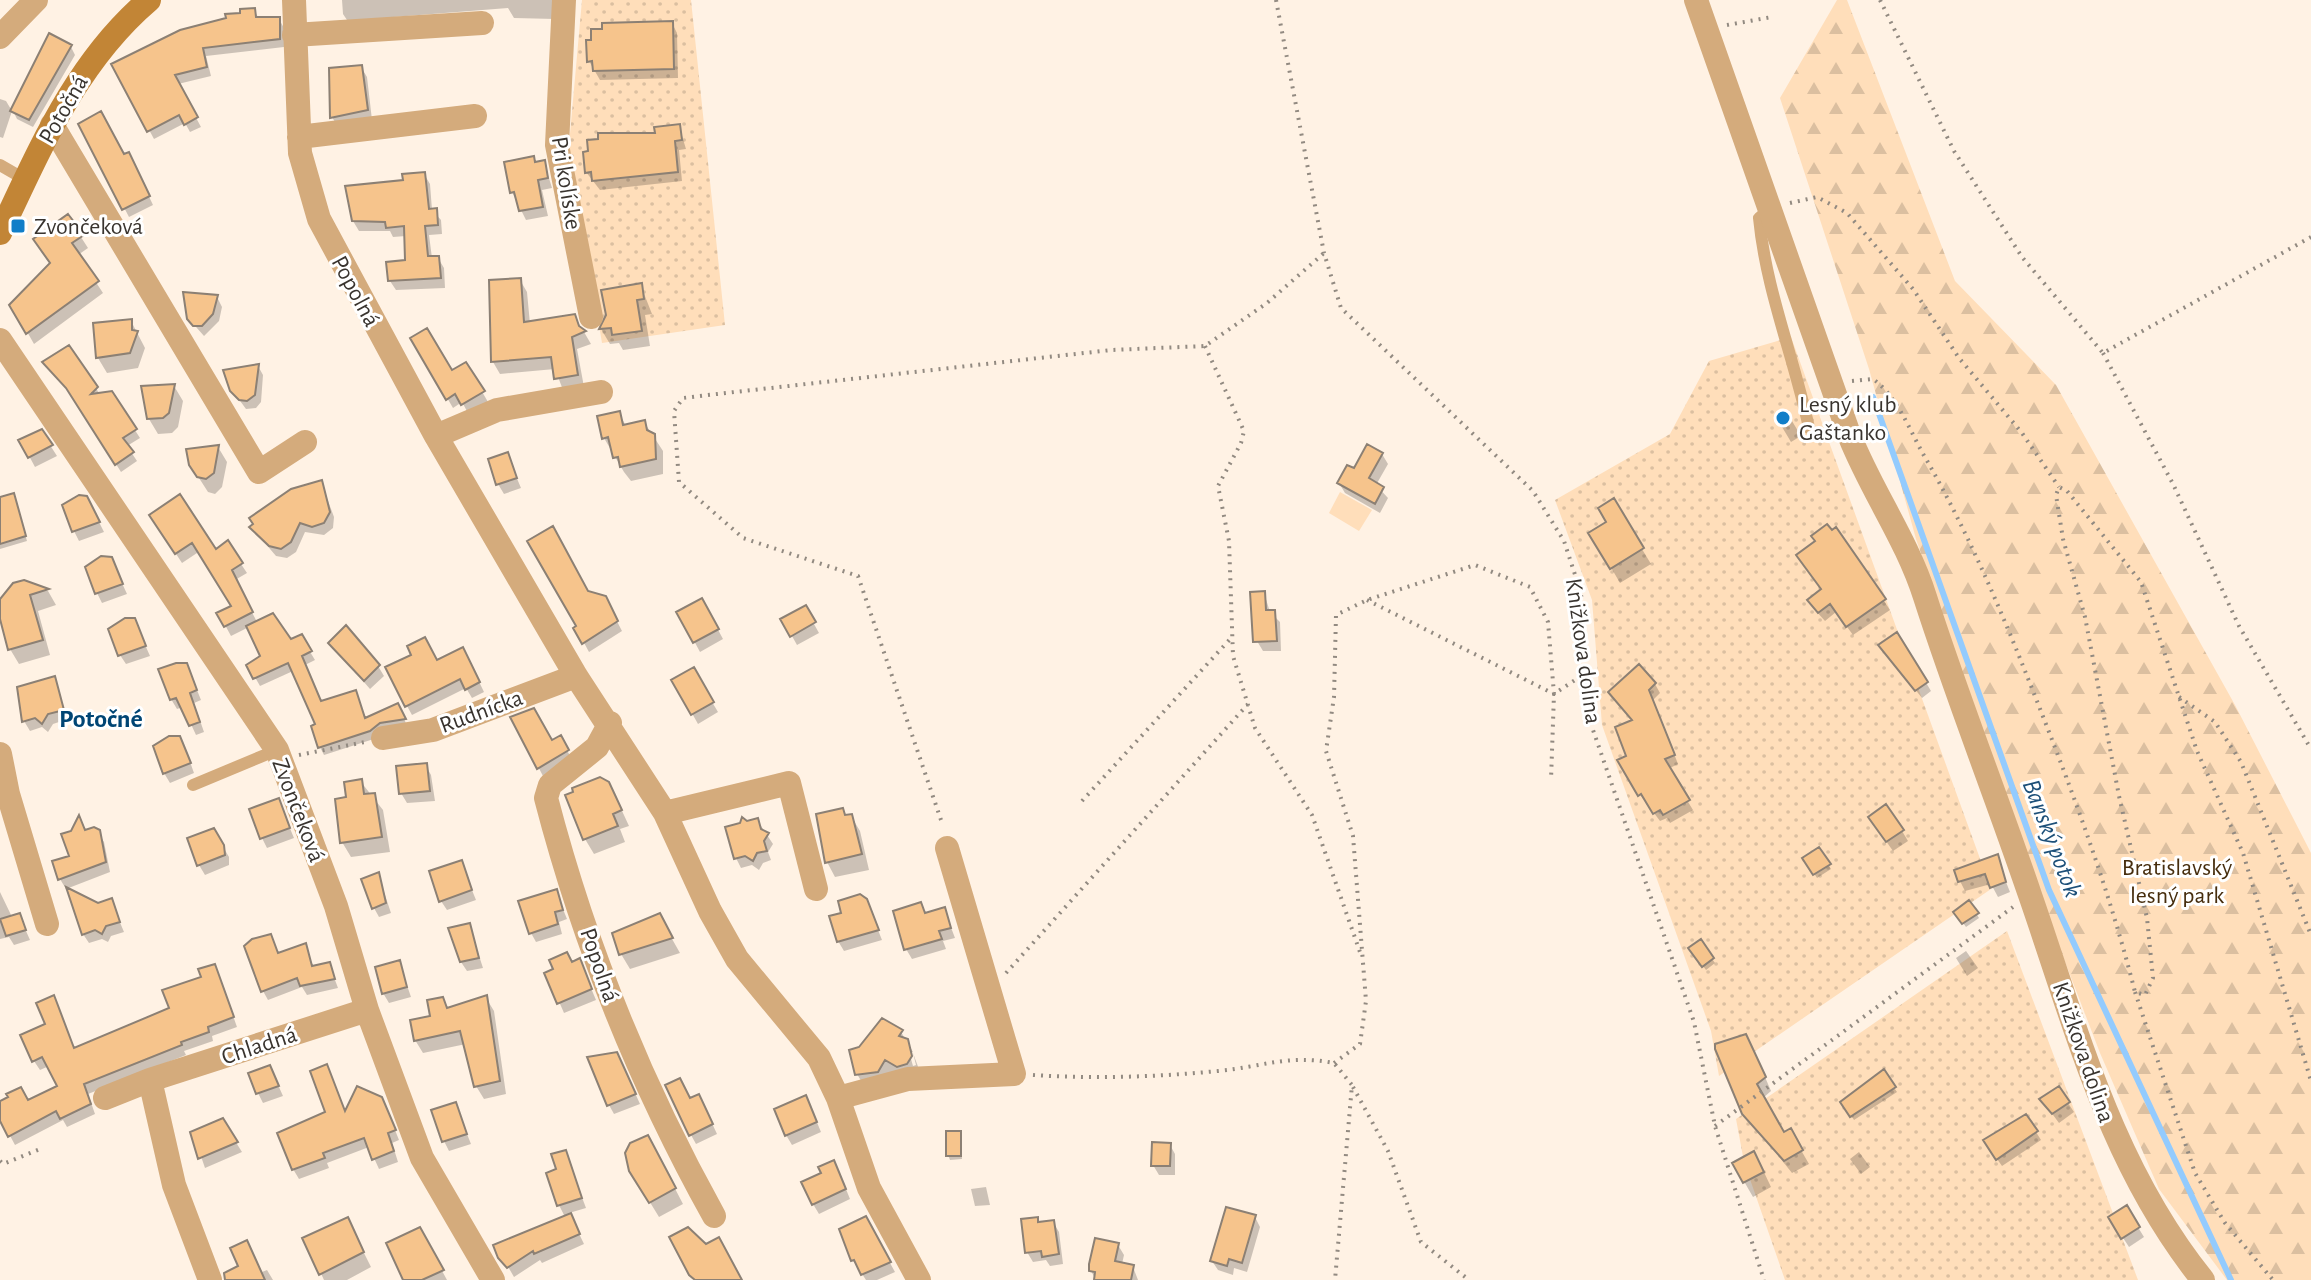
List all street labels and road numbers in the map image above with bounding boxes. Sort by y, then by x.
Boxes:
street label: Potočná [35,71,93,148]
street label: Pri kolíske [547,135,585,232]
street label: Popolná [327,252,384,331]
street label: Knižkova dolina [1561,577,1605,726]
street label: Rudnícka [437,686,526,738]
street label: Zvončeková [267,755,329,866]
street label: Popolná [575,925,623,1005]
street label: Knižkova dolina [2048,979,2118,1126]
street label: Chladná [219,1023,300,1069]

